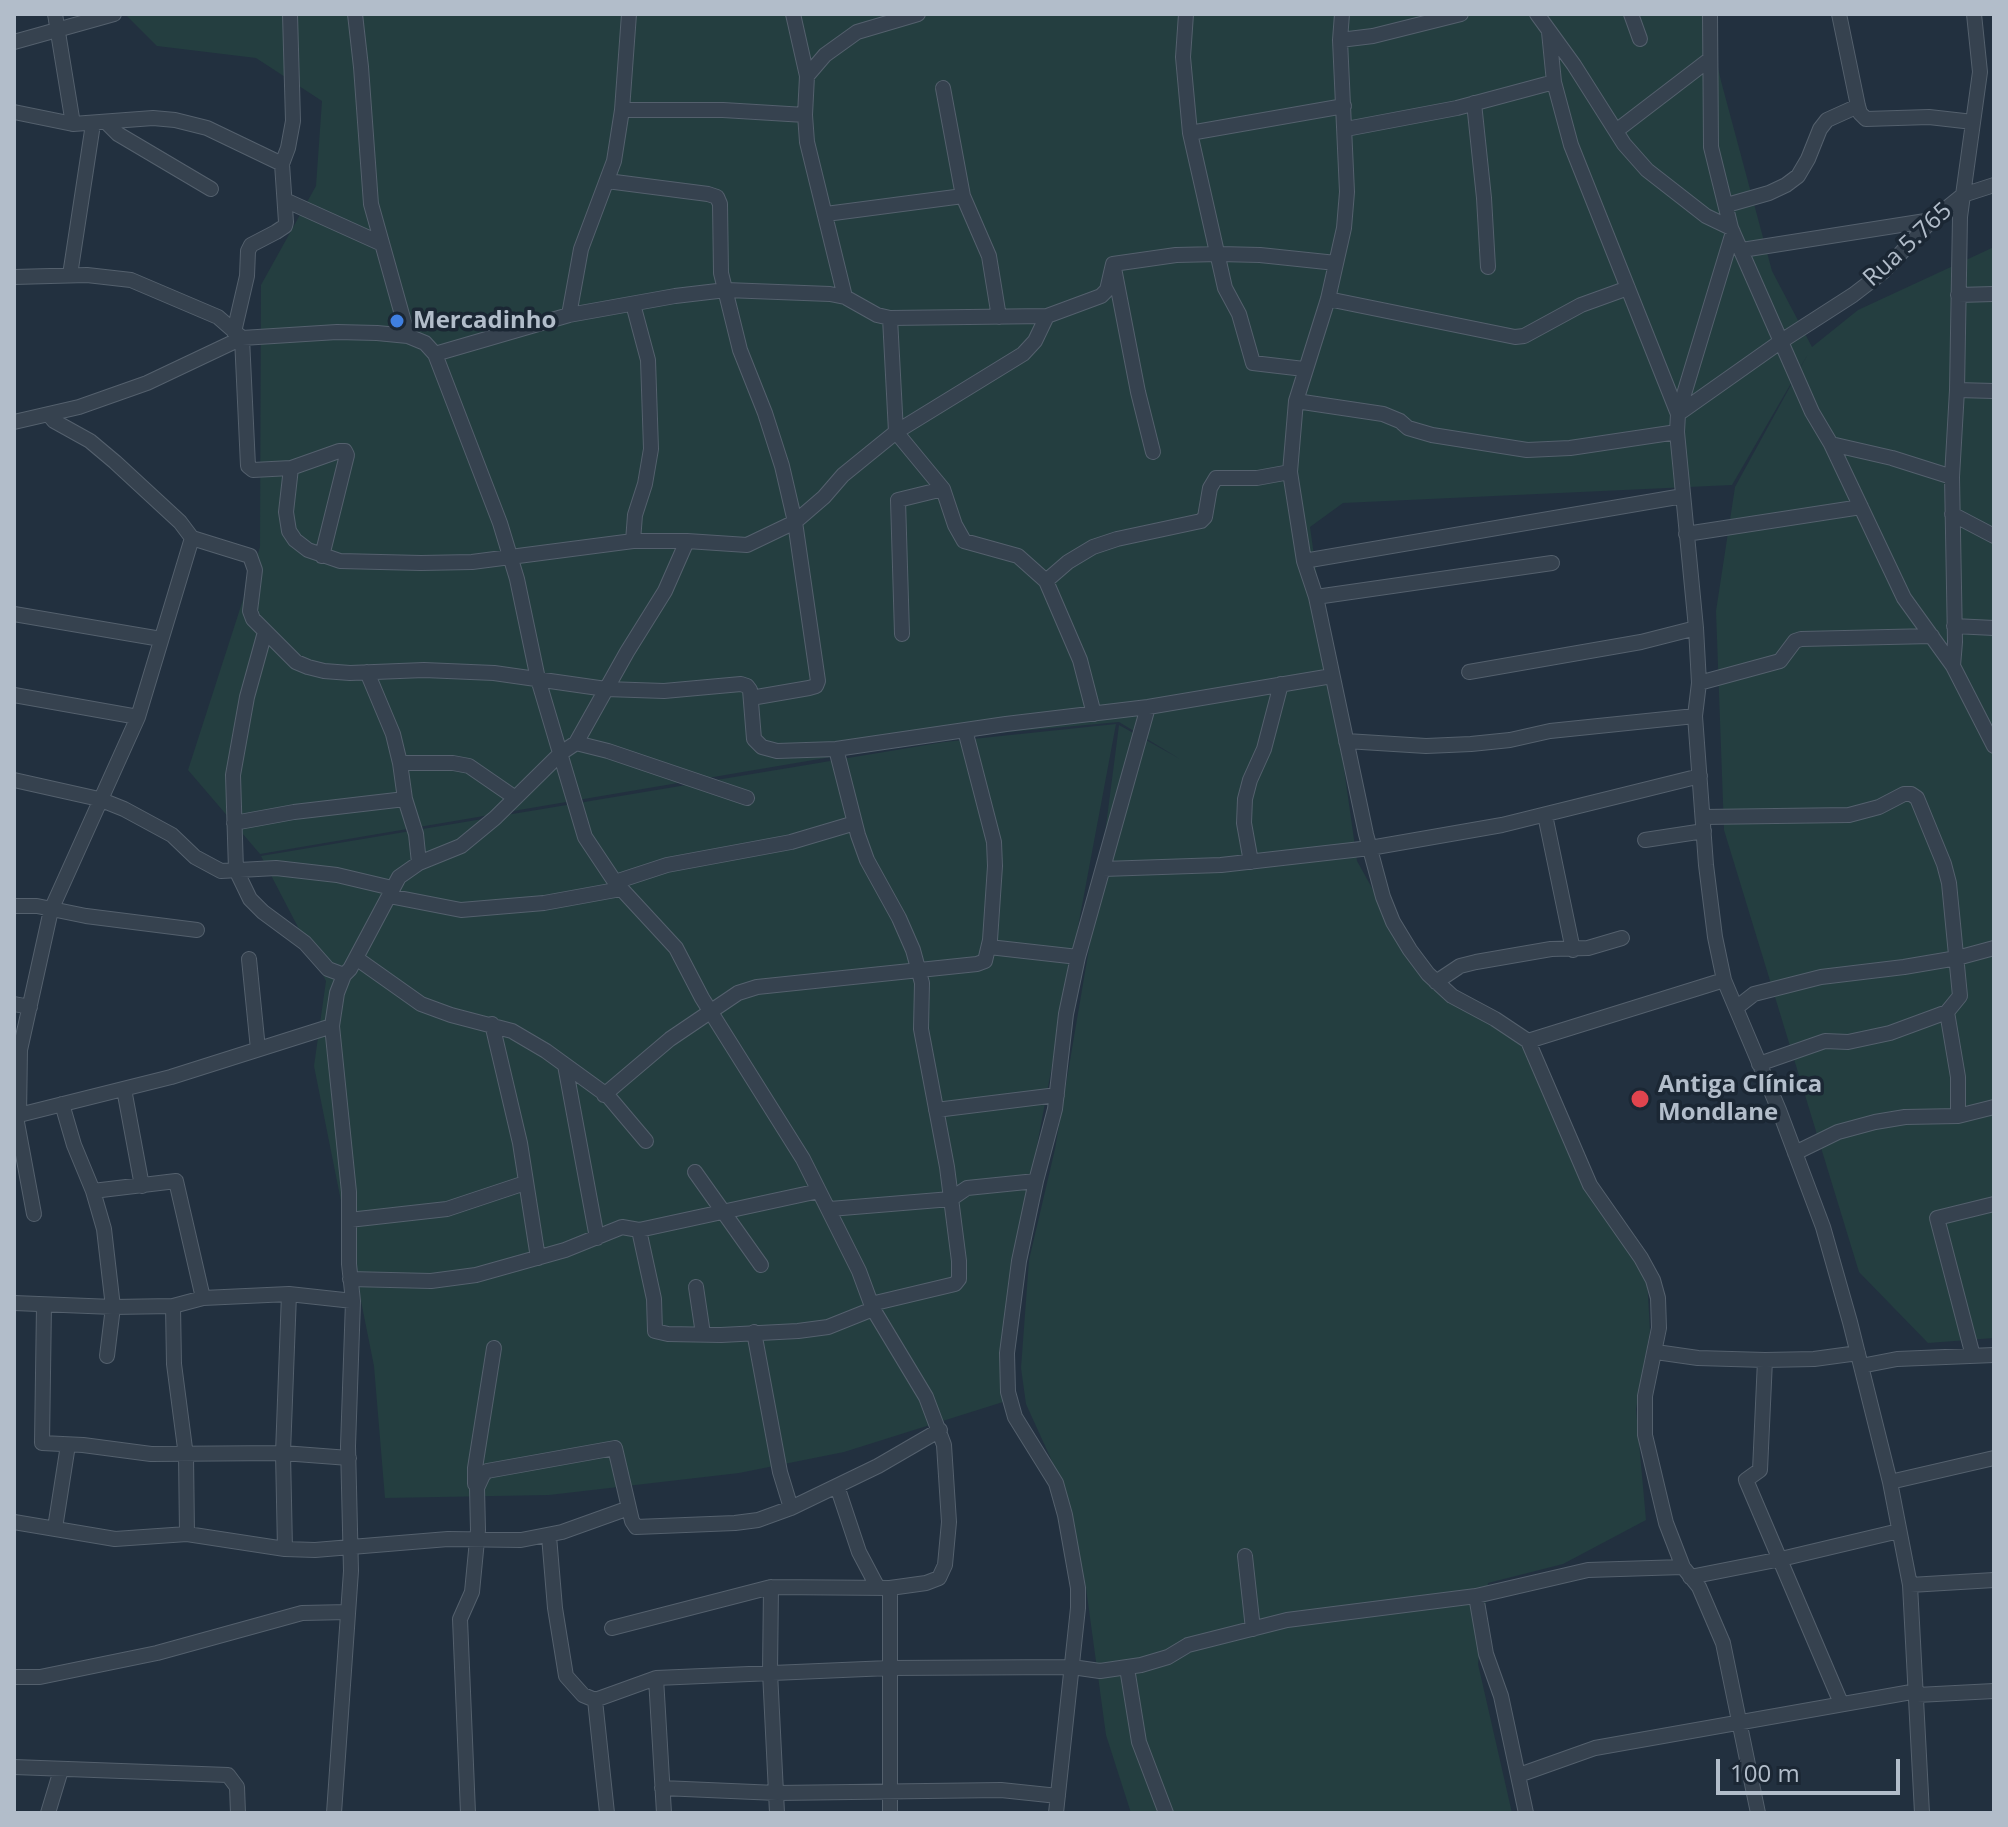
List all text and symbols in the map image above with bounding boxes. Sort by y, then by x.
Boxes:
street label: Rua 5.765 [1858,197,1958,293]
place label: Mercadinho [413,307,556,335]
marker: Mercadinho [388,312,406,330]
place label: Antiga Clínica Mondlane [1658,1071,1822,1127]
marker: Antiga Clínica Mondlane [1629,1088,1651,1110]
scale bar [1720,1743,1904,1793]
text: 100 m [1730,1756,1800,1789]

